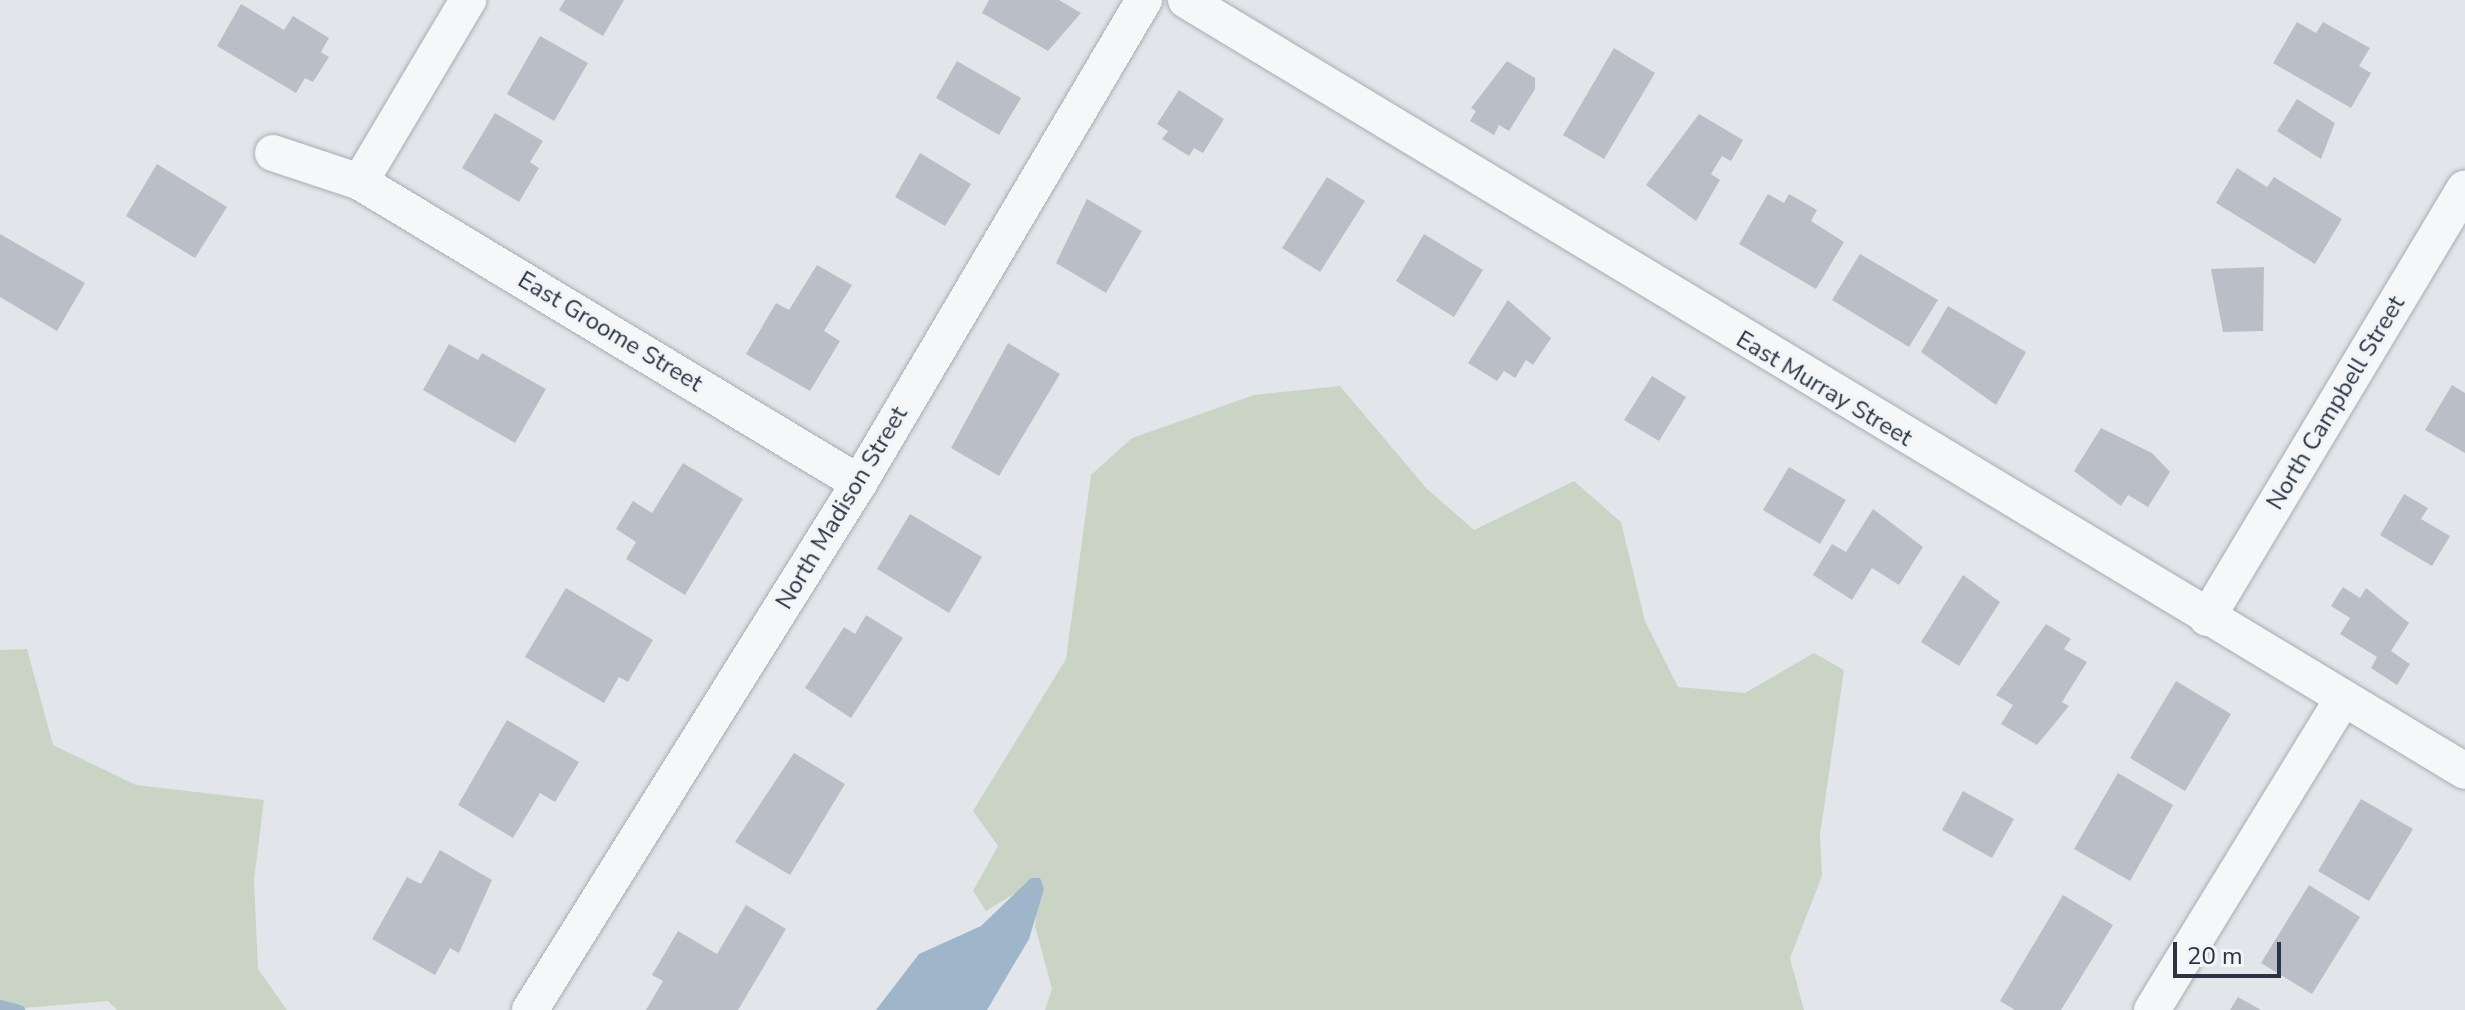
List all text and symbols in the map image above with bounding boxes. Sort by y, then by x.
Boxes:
street label: East Groome Street [513,266,707,398]
street label: North Campbell Street [2261,291,2411,515]
street label: East Murray Street [1731,325,1917,453]
street label: North Madison Street [770,401,914,615]
scale bar [2177,926,2285,976]
text: 20 m [2187,940,2243,972]

